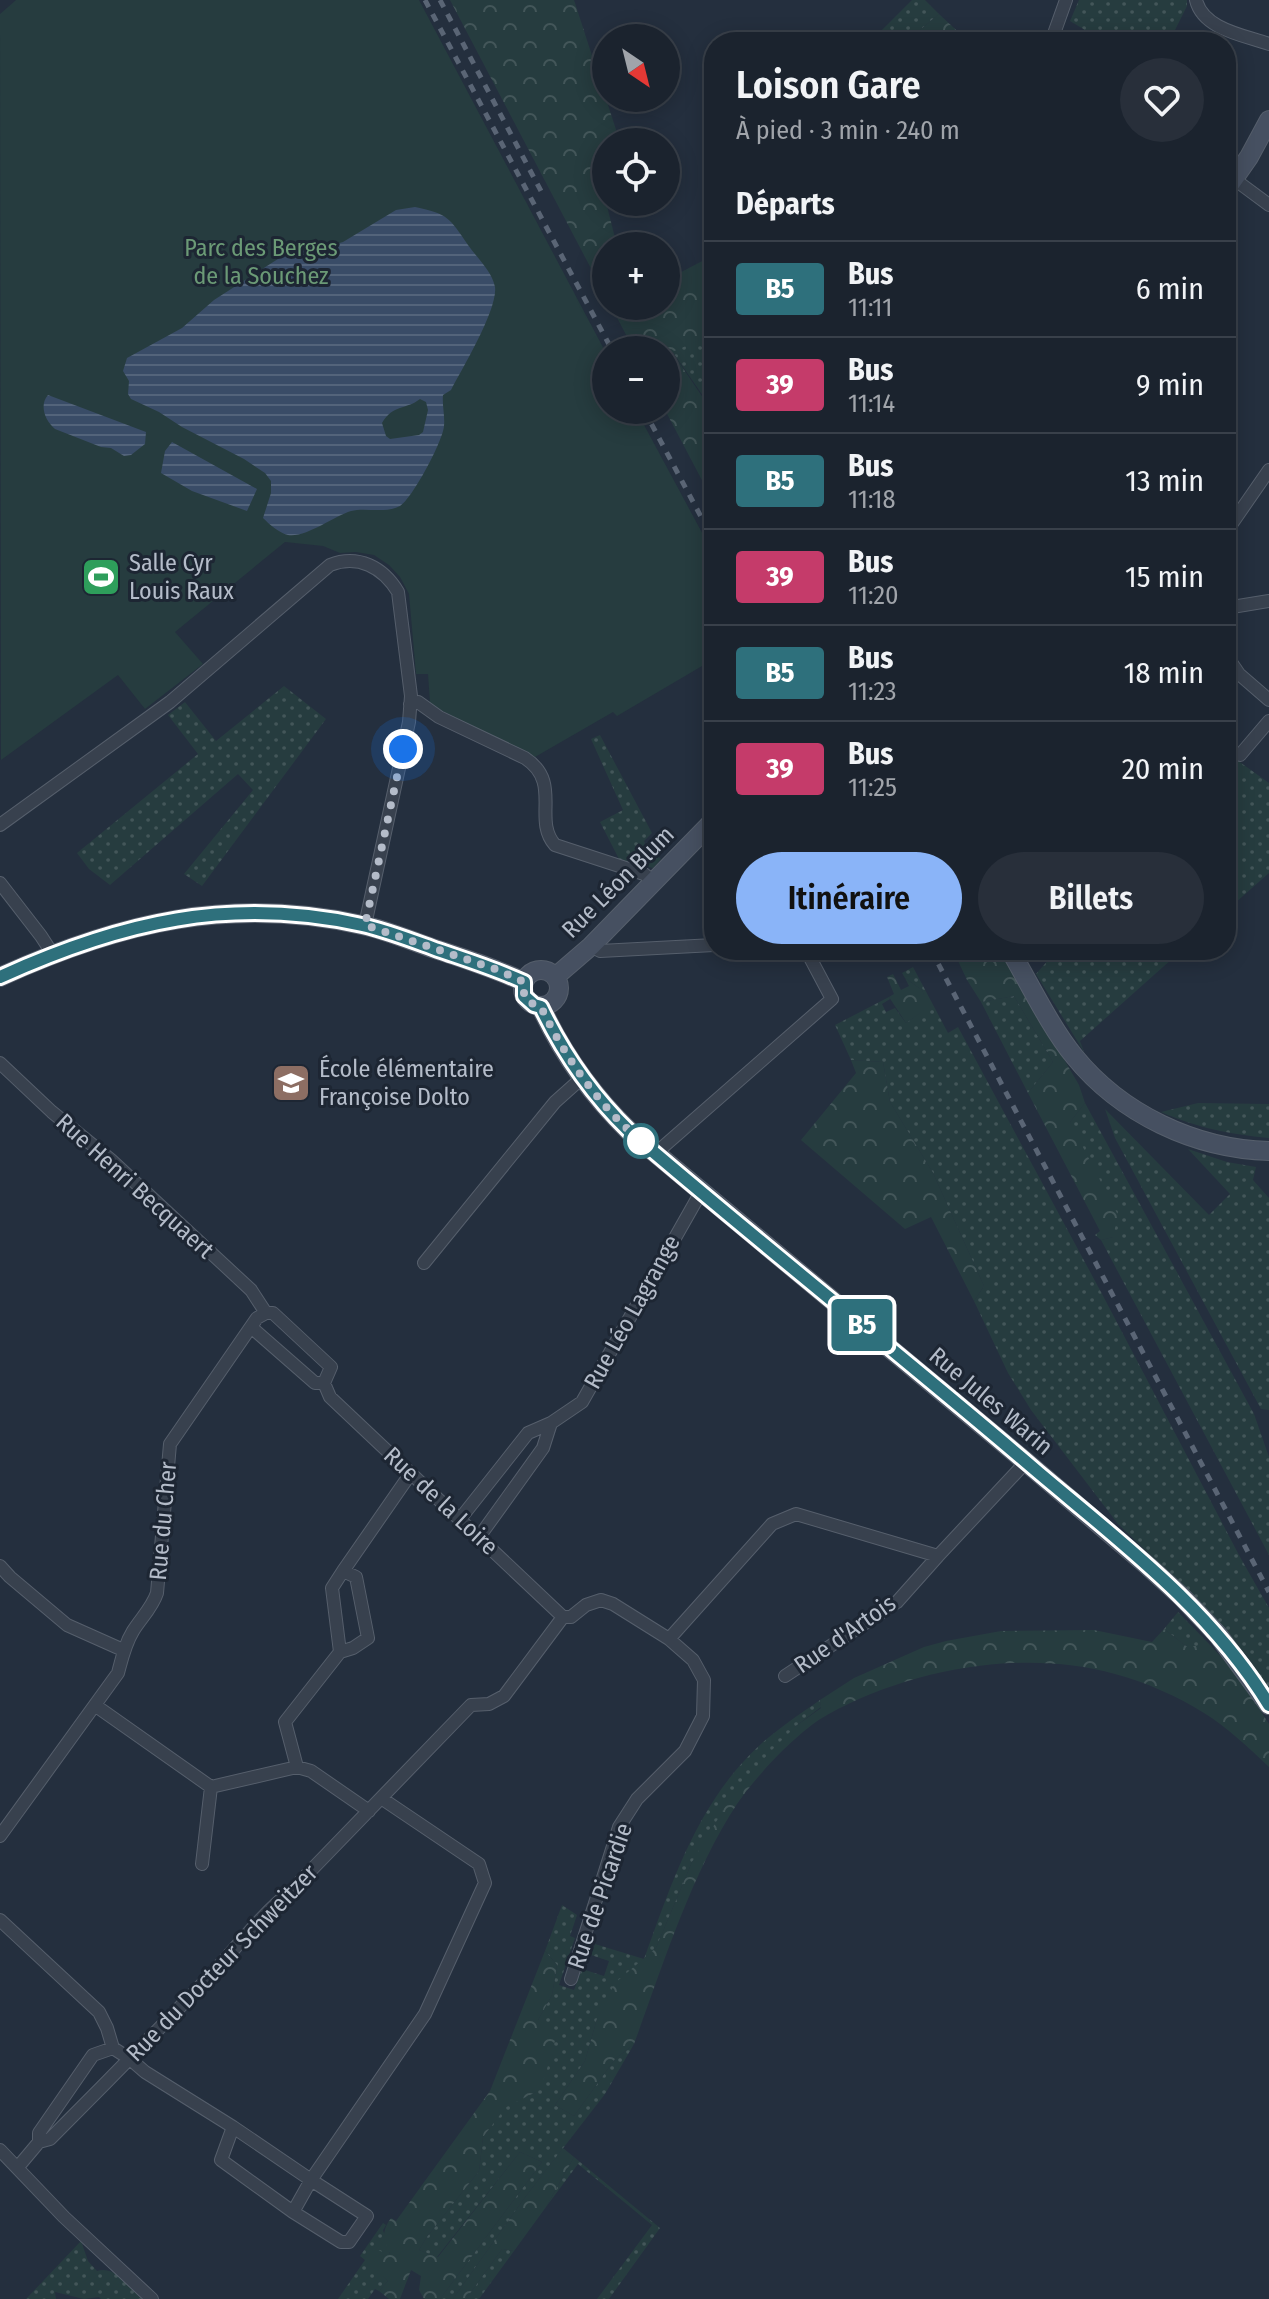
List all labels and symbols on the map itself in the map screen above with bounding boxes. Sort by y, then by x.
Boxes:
north arrow [592,24,680,112]
park label: Parc des Berges de la Souchez [184,234,338,290]
place label: Salle Cyr Louis Raux [129,549,234,605]
sports icon: Salle Cyr Louis Raux [80,556,122,598]
your location [383,729,423,769]
street label: Rue Léon Blum [556,820,680,944]
place label: École élémentaire Françoise Dolto [319,1054,494,1111]
school or university icon: École élémentaire Françoise Dolto [270,1062,312,1104]
street label: Rue Henri Becquaert [50,1108,220,1264]
unlabelled marker [624,1124,658,1158]
street label: Rue Léo Lagrange [578,1230,686,1394]
line badge: B5 [826,1299,898,1351]
street label: Rue Jules Warin [924,1341,1058,1461]
street label: Rue de la Loire [378,1441,504,1561]
street label: Rue du Cher [144,1460,182,1582]
street label: Rue d'Artois [789,1589,901,1679]
street label: Rue de Picardie [562,1819,638,1973]
street label: Rue du Docteur Schweitzer [121,1858,324,2067]

